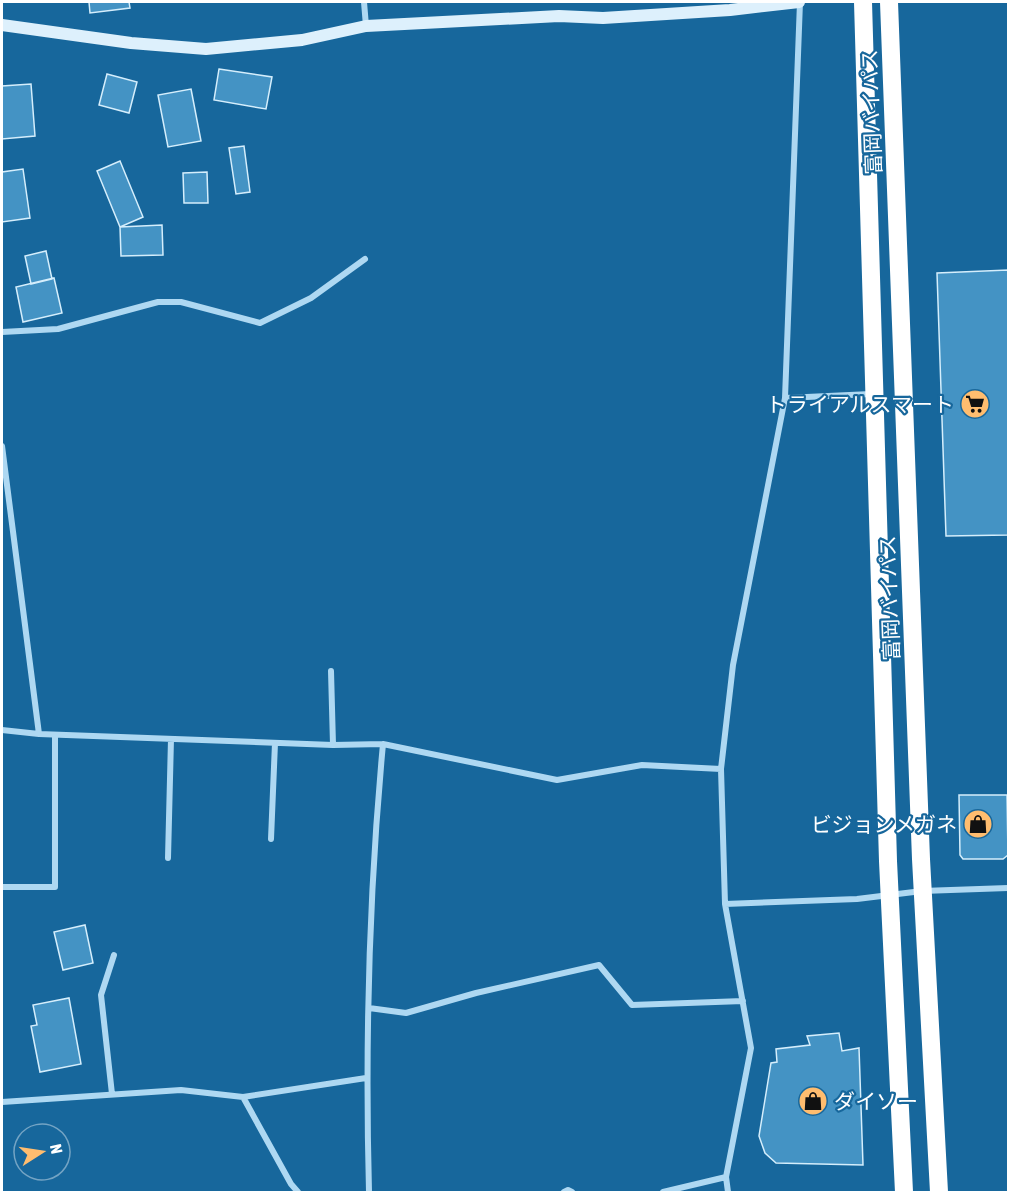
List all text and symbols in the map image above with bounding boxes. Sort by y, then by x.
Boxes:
street label: 富岡バイパス [857,49,885,175]
supermarket icon: トライアルスマート [959,388,991,420]
place label: トライアルスマート [766,392,954,416]
street label: 富岡バイパス [875,535,903,661]
shop icon: ビジョンメガネ [962,808,994,840]
place label: ビジョンメガネ [811,812,957,836]
shop icon: ダイソー [797,1085,829,1117]
place label: ダイソー [834,1089,918,1113]
north arrow [12,1122,72,1182]
text: N [47,1142,66,1155]

